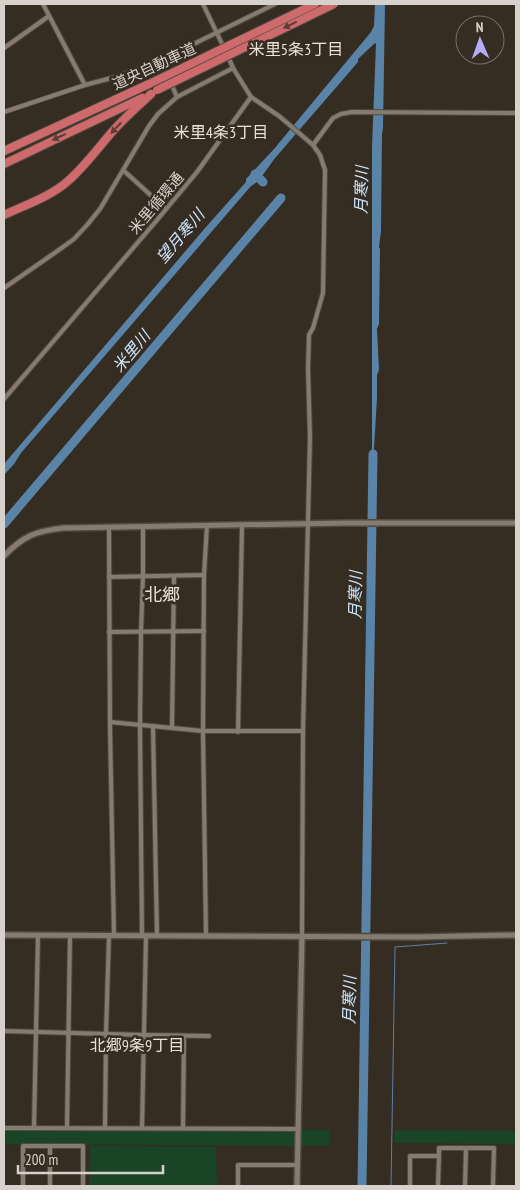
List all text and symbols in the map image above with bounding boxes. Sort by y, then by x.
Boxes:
north arrow [455,15,505,65]
text: N [475,18,484,36]
one-way arrow [283,21,297,29]
street label: 道央自動車道 [109,38,199,94]
district label: 米里5条3丁目 [249,39,343,59]
one-way arrow [110,121,122,133]
district label: 米里4条3丁目 [174,122,268,142]
one-way arrow [52,133,67,141]
water label: 月寒川 [351,164,371,214]
street label: 米里循環通 [125,168,187,238]
water label: 望月寒川 [152,204,210,267]
water label: 米里川 [108,325,155,376]
water label: 月寒川 [345,569,365,619]
district label: 北郷 [144,583,180,606]
water label: 月寒川 [339,974,359,1024]
district label: 北郷9条9丁目 [90,1035,184,1055]
scale bar [18,1142,162,1174]
text: 200 m [25,1150,58,1169]

